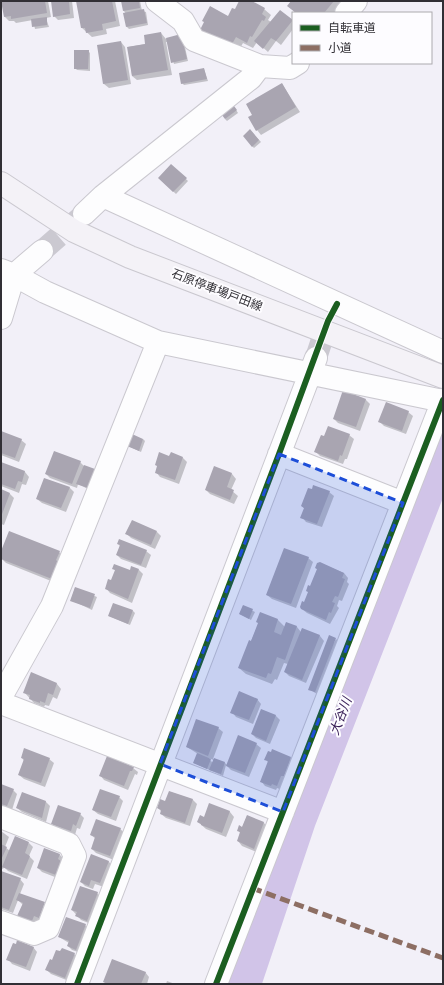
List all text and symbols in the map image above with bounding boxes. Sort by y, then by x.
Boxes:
legend [292,12,432,64]
text: 自転車道 [328,21,376,35]
text: 小道 [328,41,352,55]
street label: 石原停車場戸田線 [170,266,264,314]
water label: 大谷川 [326,693,355,737]

